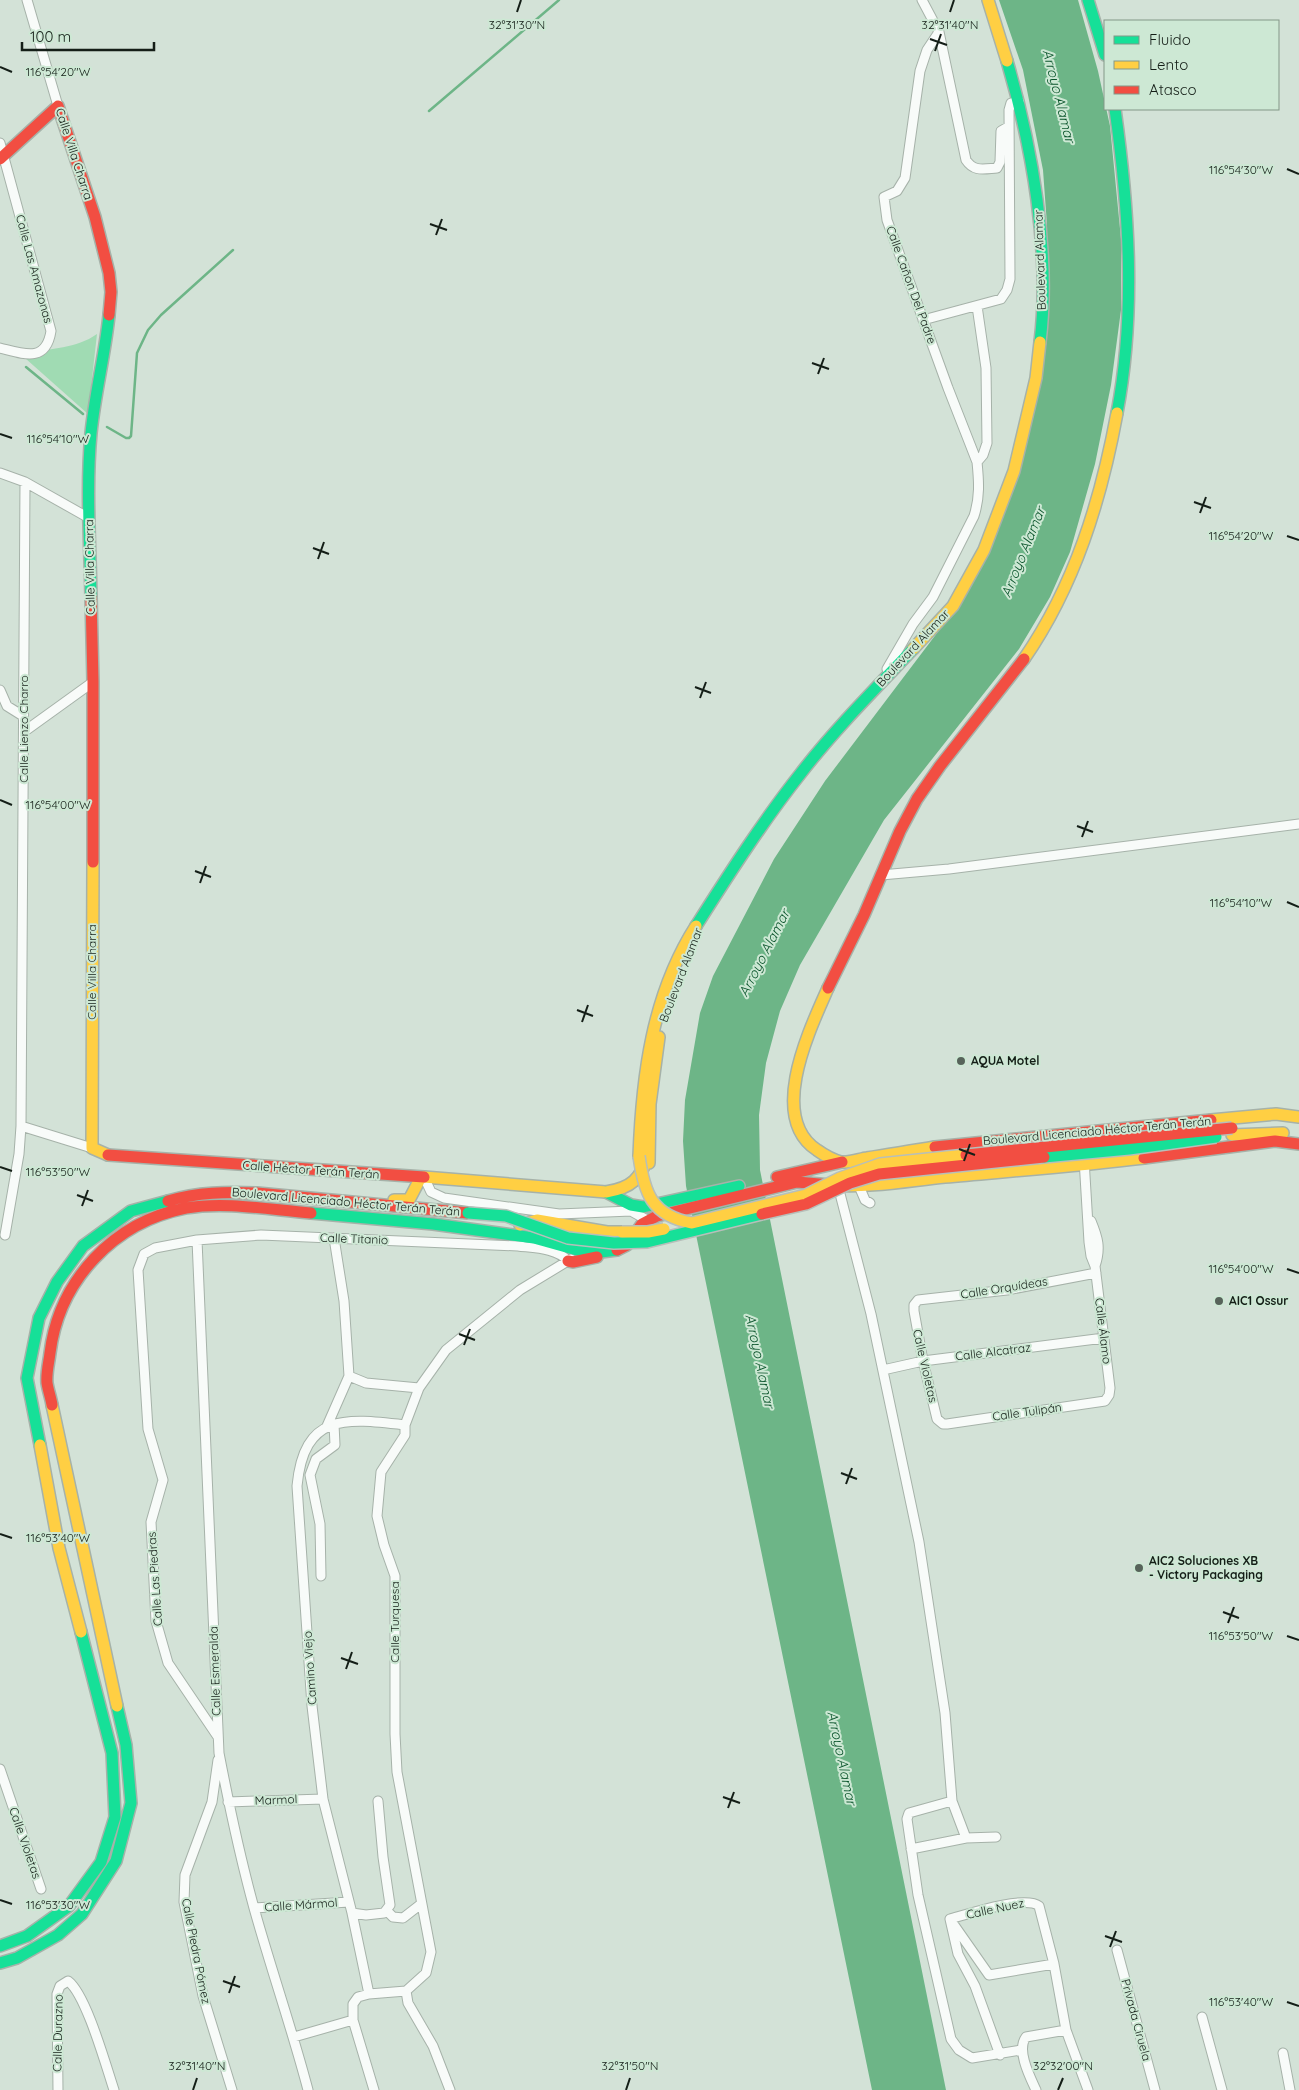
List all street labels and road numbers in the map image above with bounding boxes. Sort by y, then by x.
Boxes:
street label: Calle Villa Charra [53,106,96,202]
street label: Boulevard Alamar [1030,209,1049,310]
street label: Calle Las Amazonas [13,213,56,325]
street label: Calle Cañon Del Padre [883,224,940,346]
street label: Calle Villa Charra [81,519,98,615]
street label: Boulevard Alamar [873,606,953,689]
street label: Calle Lienzo Charro [16,675,31,783]
street label: Calle Villa Charra [84,924,99,1020]
street label: Boulevard Alamar [656,925,706,1024]
street label: Boulevard Licenciado Héctor Terán Terán [982,1113,1212,1148]
street label: Calle Héctor Terán Terán [242,1157,380,1182]
street label: Boulevard Licenciado Héctor Terán Terán [231,1184,461,1219]
street label: Calle Titanio [320,1230,389,1247]
street label: Calle Orquídeas [959,1273,1049,1302]
street label: Calle Álamo [1092,1297,1115,1365]
street label: Calle Violetas [910,1328,941,1404]
street label: Calle Alcatraz [954,1339,1032,1364]
street label: Calle Tulipán [991,1399,1063,1424]
street label: Calle Las Piedras [144,1531,165,1627]
street label: Calle Turquesa [387,1581,402,1663]
street label: Calle Esmeralda [205,1626,224,1716]
street label: Camino Viejo [299,1631,320,1705]
street label: Marmol [254,1791,298,1808]
street label: Calle Violetas [6,1805,45,1881]
street label: Calle Mármol [264,1894,338,1915]
street label: Calle Nuez [965,1895,1025,1922]
street label: Calle Piedra Pómez [179,1897,214,2005]
street label: Privada Ciruela [1118,1977,1155,2063]
street label: Calle Durazno [49,1994,66,2072]

